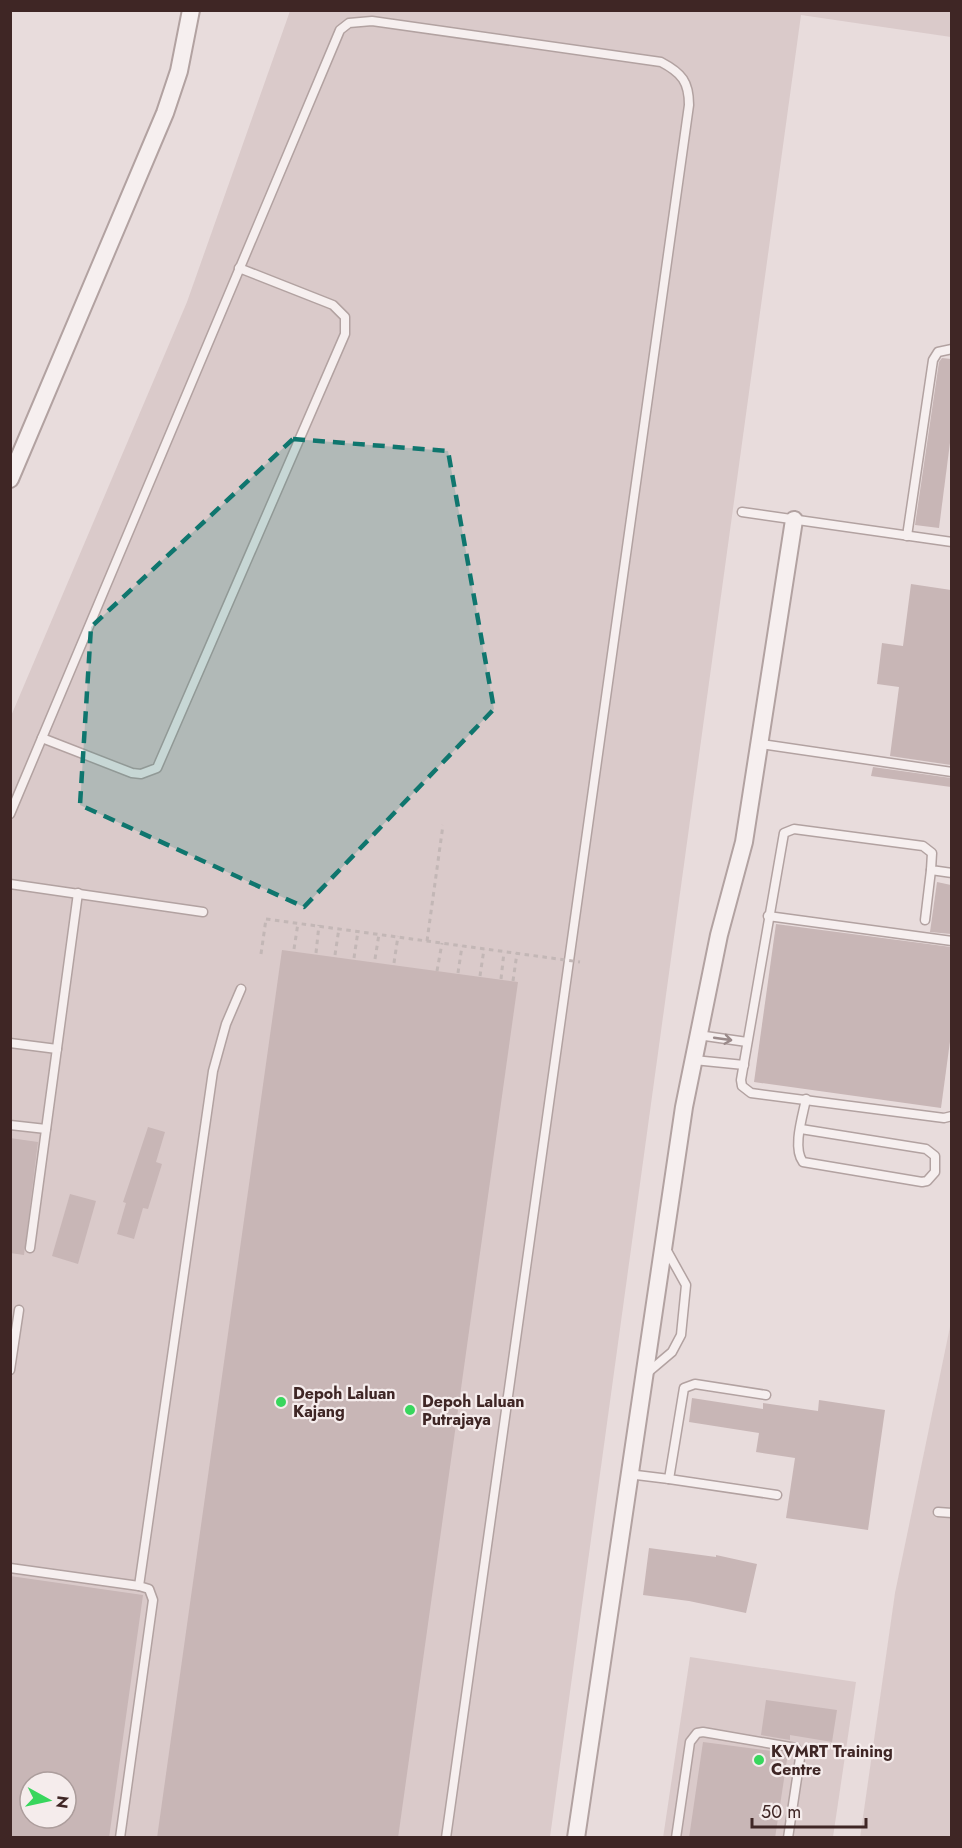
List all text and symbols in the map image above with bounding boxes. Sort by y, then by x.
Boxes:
one-way arrow [712,1033,732,1044]
place label: Depoh Laluan Kajang [293,1382,396,1423]
place label: Depoh Laluan Putrajaya [422,1390,525,1431]
marker: Depoh Laluan Kajang [274,1395,288,1409]
marker: Depoh Laluan Putrajaya [403,1403,417,1417]
place label: KVMRT Training Centre [771,1740,893,1781]
marker: KVMRT Training Centre [752,1753,766,1767]
north arrow [18,1770,78,1830]
scale bar [752,1791,866,1829]
text: N [50,1794,75,1810]
text: 50 m [761,1799,801,1825]

